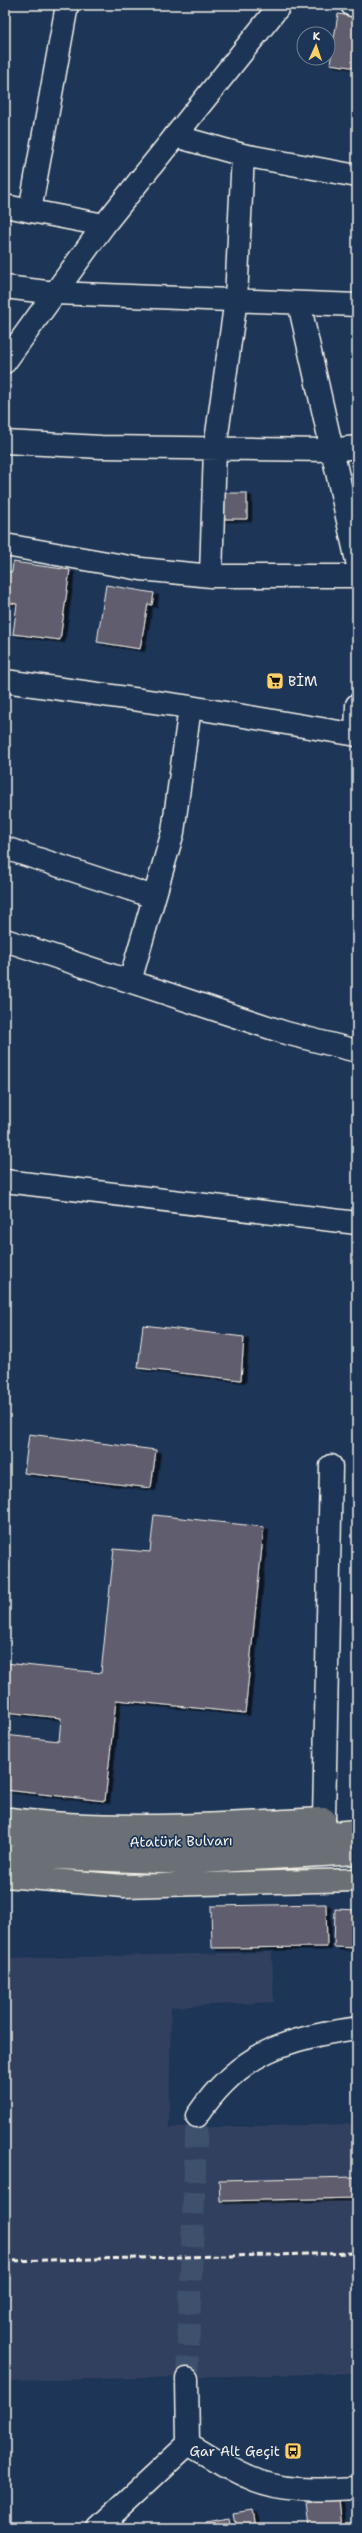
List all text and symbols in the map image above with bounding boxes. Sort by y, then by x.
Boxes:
north arrow [296,26,336,66]
text: K [312,29,321,44]
supermarket icon: BİM [265,671,285,691]
place label: BİM [288,672,317,690]
street label: Atatürk Bulvarı [129,1831,233,1851]
bus stop icon: Gar Alt Geçit [283,2441,303,2461]
place label: Gar Alt Geçit [189,2442,280,2460]

